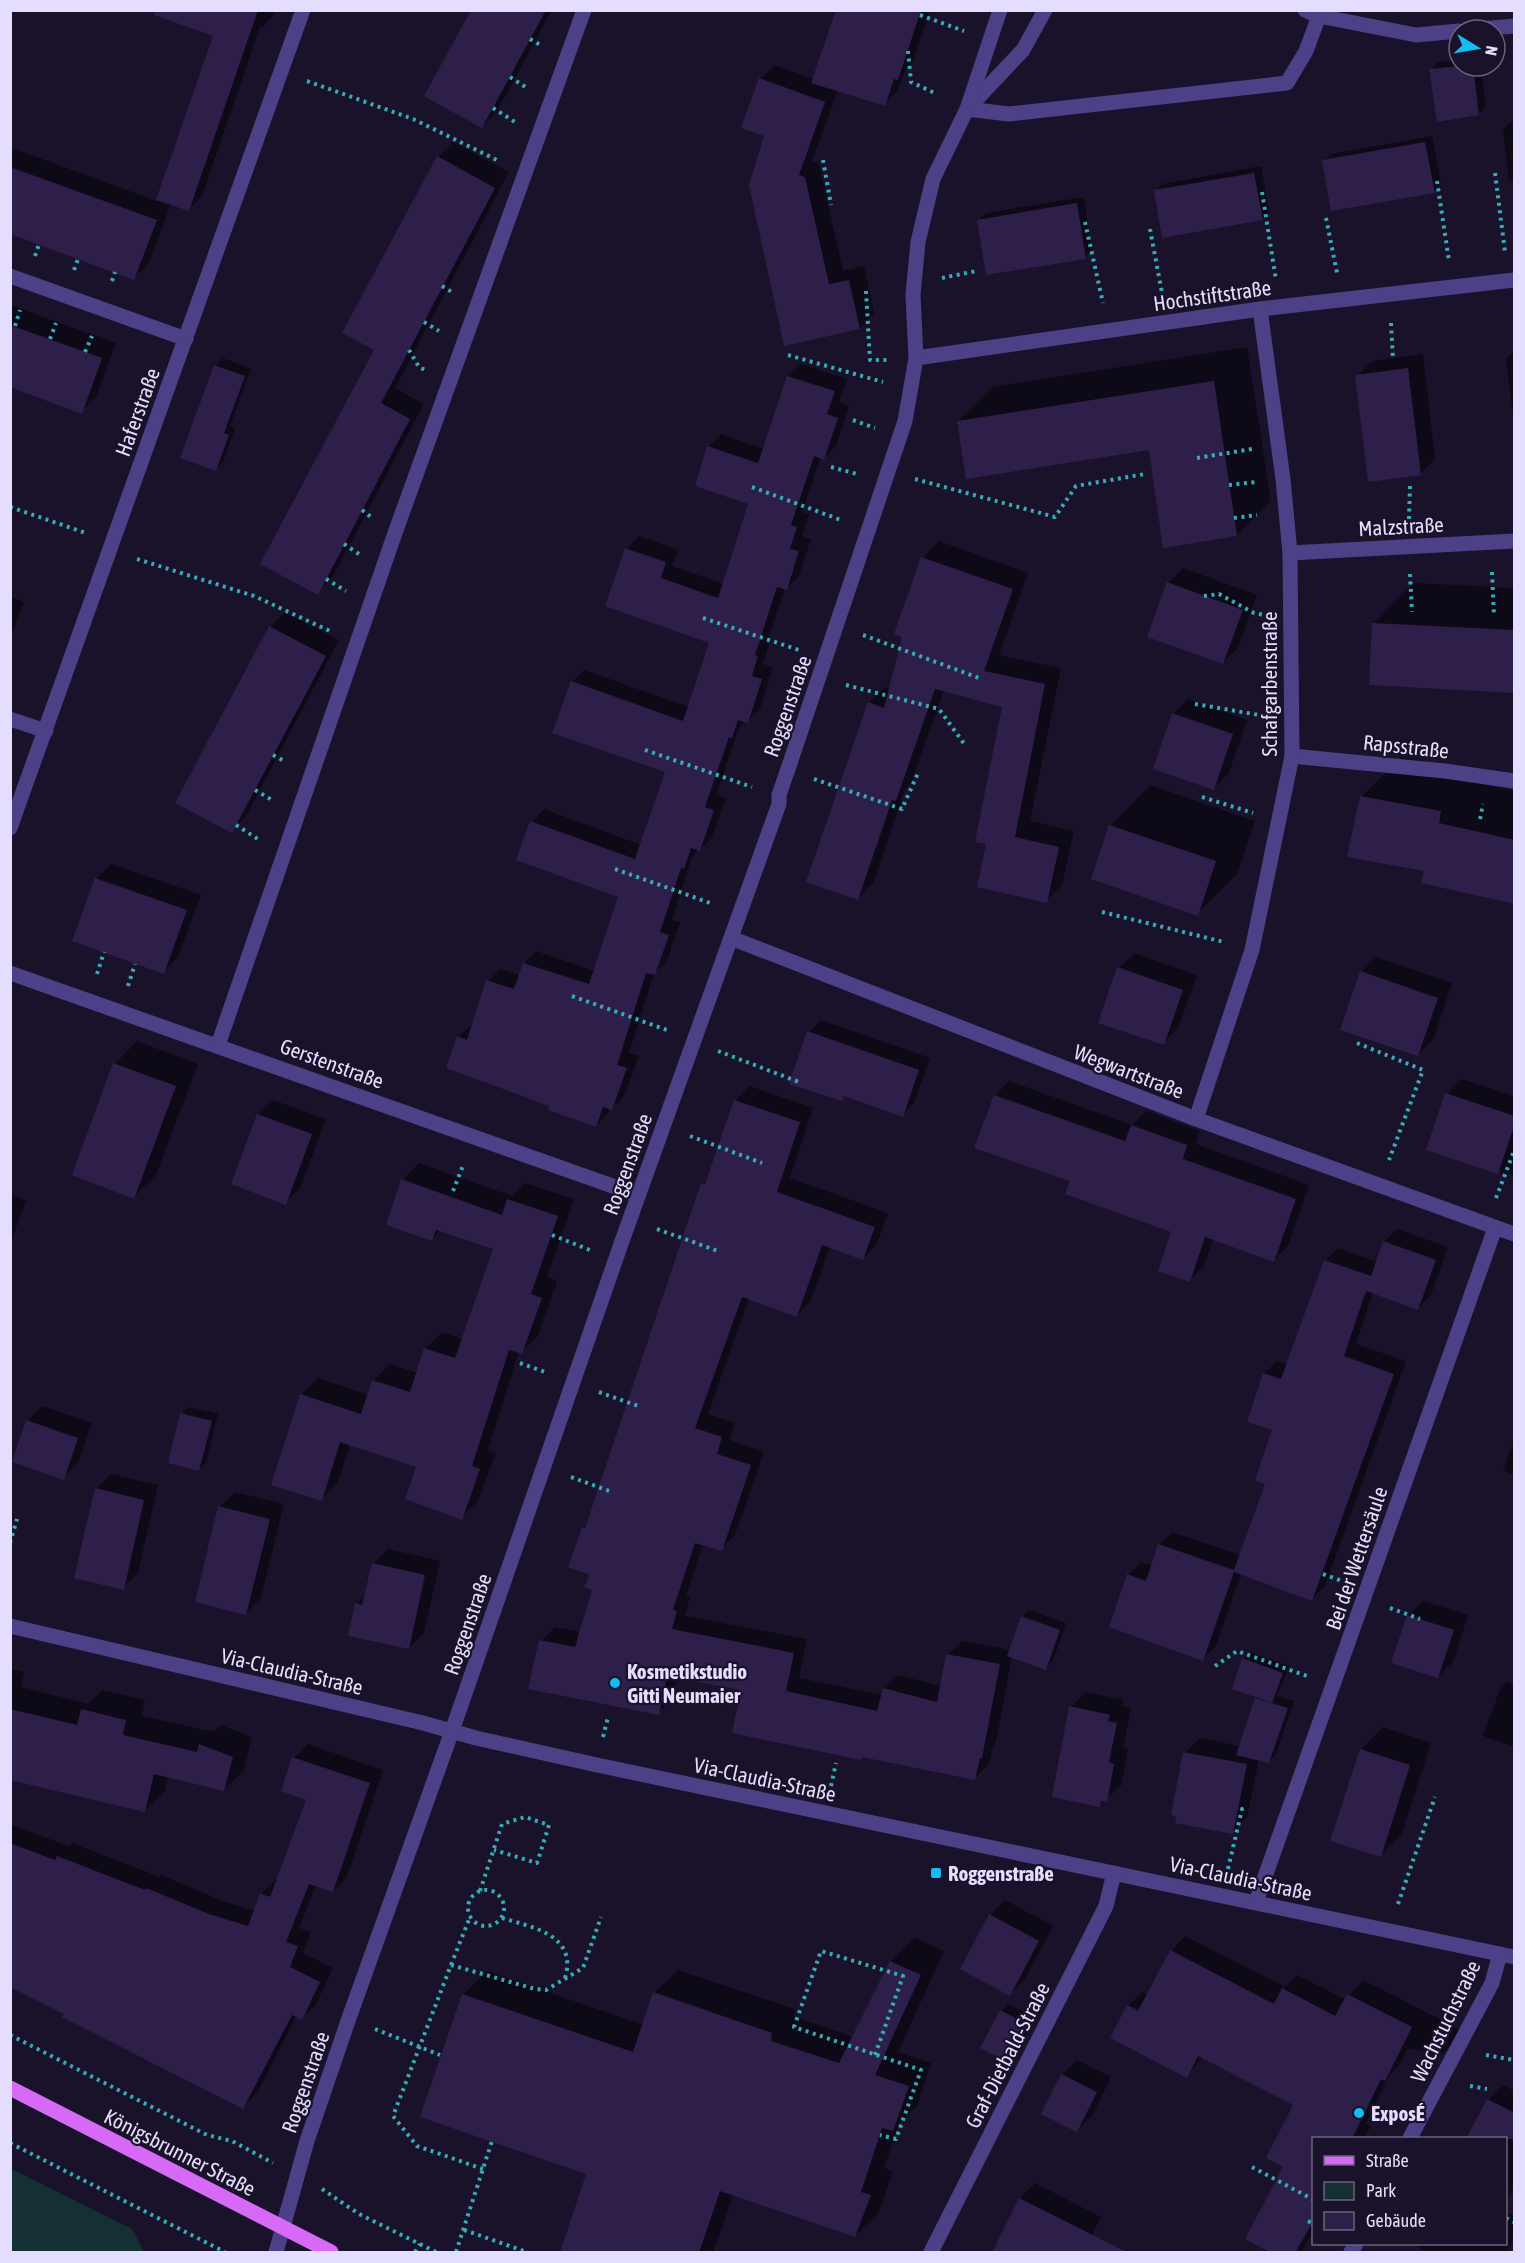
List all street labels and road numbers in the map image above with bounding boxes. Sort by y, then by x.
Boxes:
street label: Hochstiftstraße [1152,275,1272,315]
street label: Haferstraße [110,365,164,459]
street label: Malzstraße [1358,512,1444,540]
street label: Schafgarbenstraße [1257,612,1281,756]
street label: Roggenstraße [758,652,816,760]
street label: Rapsstraße [1362,730,1450,762]
street label: Gerstenstraße [277,1033,387,1093]
street label: Wegwartstraße [1071,1039,1187,1103]
street label: Roggenstraße [598,1110,656,1218]
street label: Bei der Wettersäule [1320,1483,1392,1633]
street label: Roggenstraße [438,1570,496,1678]
street label: Via-Claudia-Straße [219,1643,365,1699]
street label: Via-Claudia-Straße [692,1752,838,1806]
street label: Via-Claudia-Straße [1168,1851,1314,1905]
street label: Wachstuchstraße [1405,1956,1485,2086]
street label: Graf-Dietbald-Straße [960,1978,1054,2132]
street label: Roggenstraße [276,2028,334,2136]
street label: Königsbrunner Straße [100,2104,260,2200]

